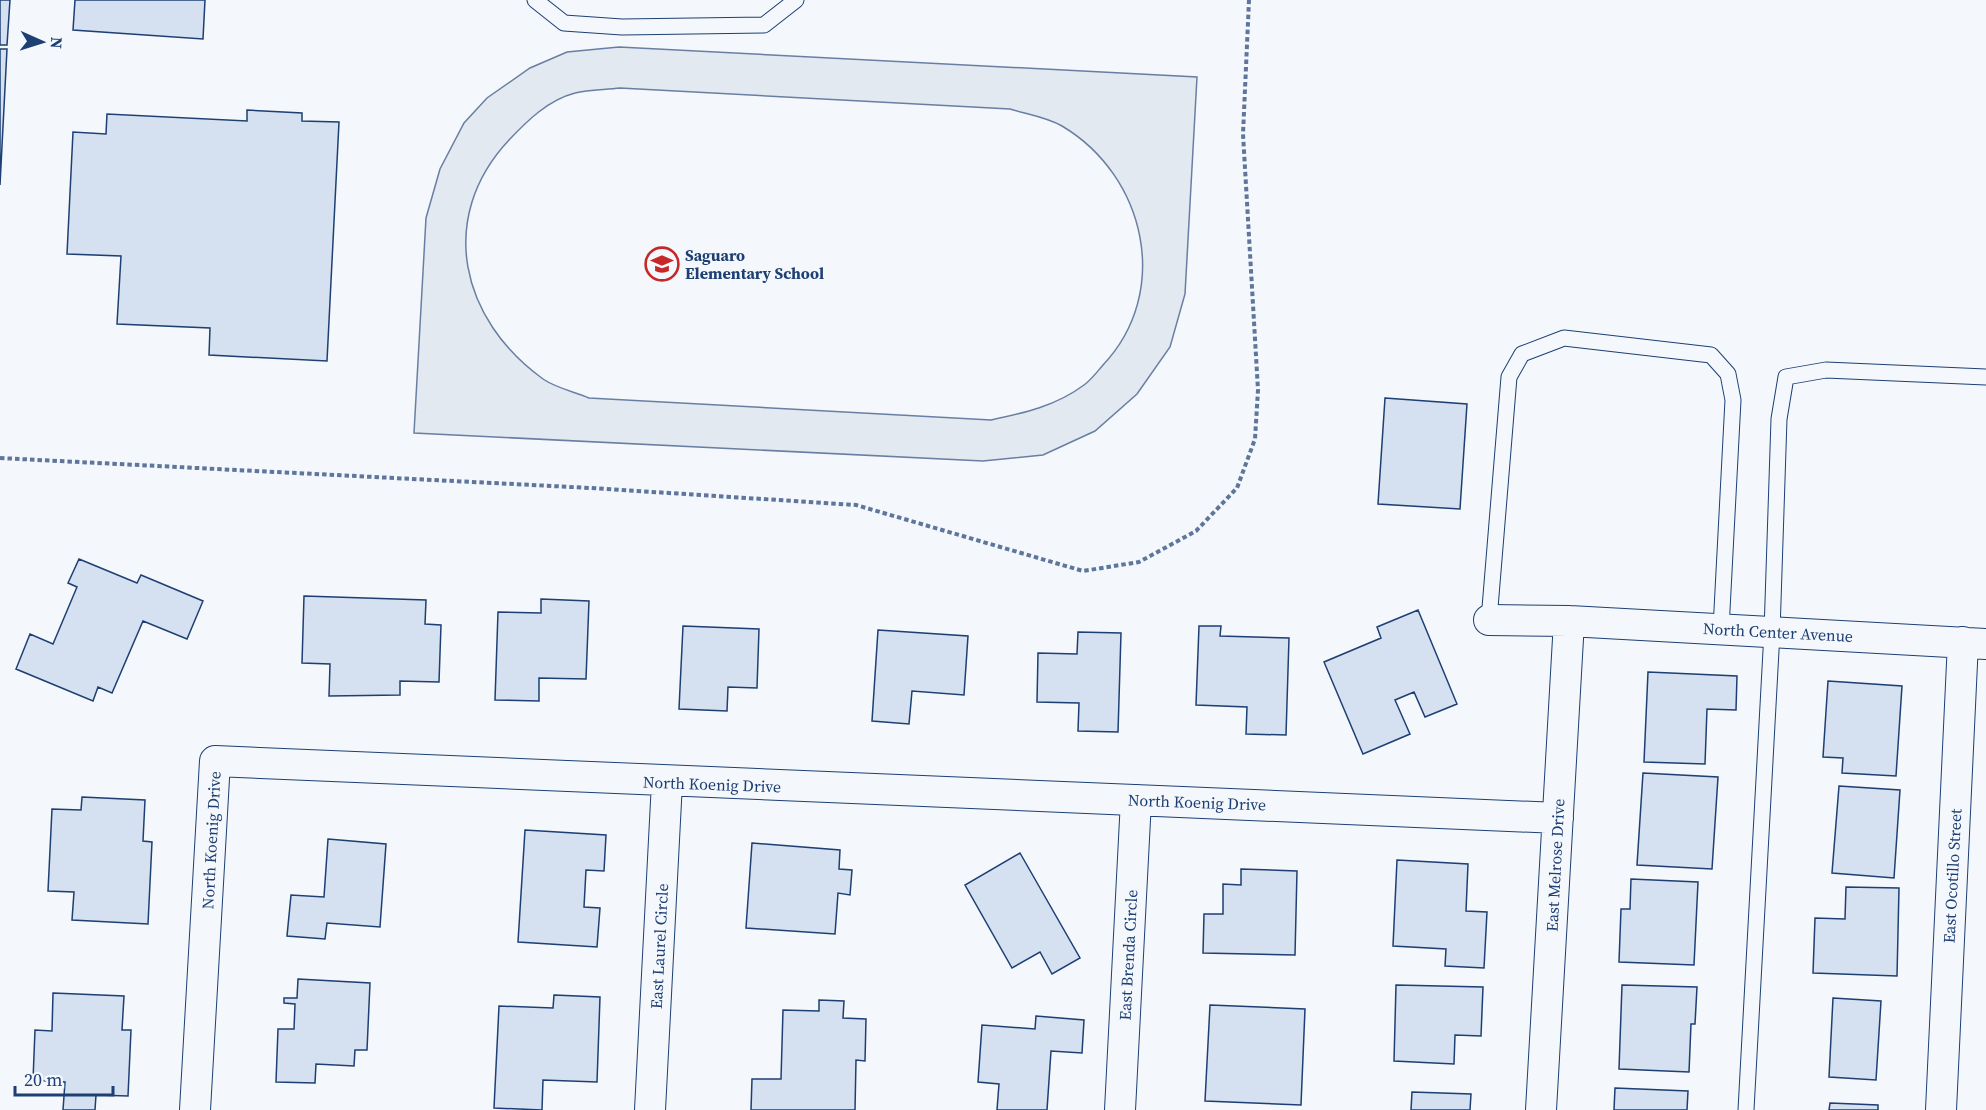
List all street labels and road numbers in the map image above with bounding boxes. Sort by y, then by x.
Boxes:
street label: North Center Avenue [1702,617,1854,647]
street label: North Koenig Drive [196,770,226,910]
street label: North Koenig Drive [642,771,782,797]
street label: North Koenig Drive [1127,789,1267,815]
street label: East Melrose Drive [1541,798,1569,932]
street label: East Ocotillo Street [1937,807,1967,944]
street label: East Laurel Circle [645,883,673,1009]
street label: East Brenda Circle [1114,889,1142,1021]

